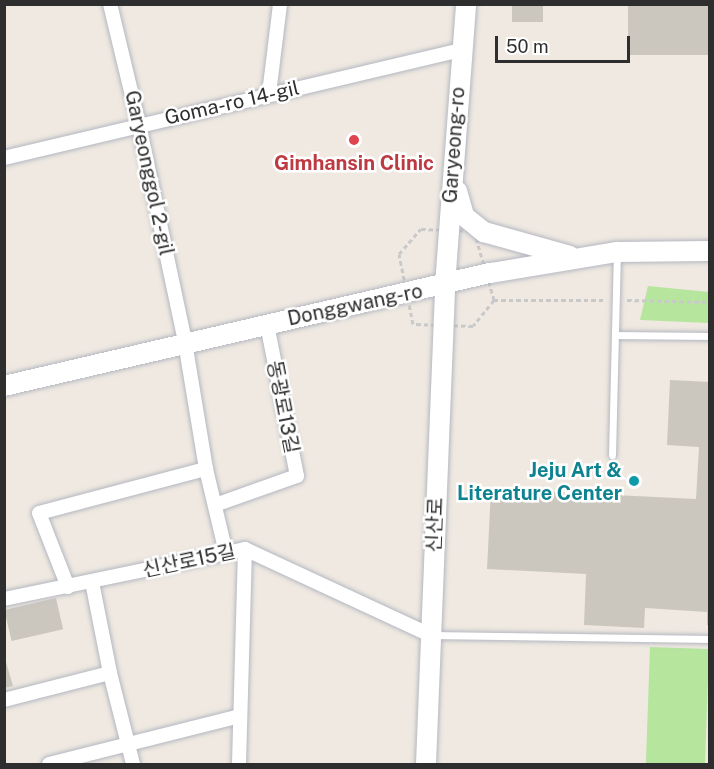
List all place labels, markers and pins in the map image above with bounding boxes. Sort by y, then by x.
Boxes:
marker: Gimhansin Clinic [345,131,363,149]
place label: Gimhansin Clinic [274,151,434,175]
place label: Jeju Art & Literature Center [457,458,622,505]
marker: Jeju Art & Literature Center [627,474,641,488]

